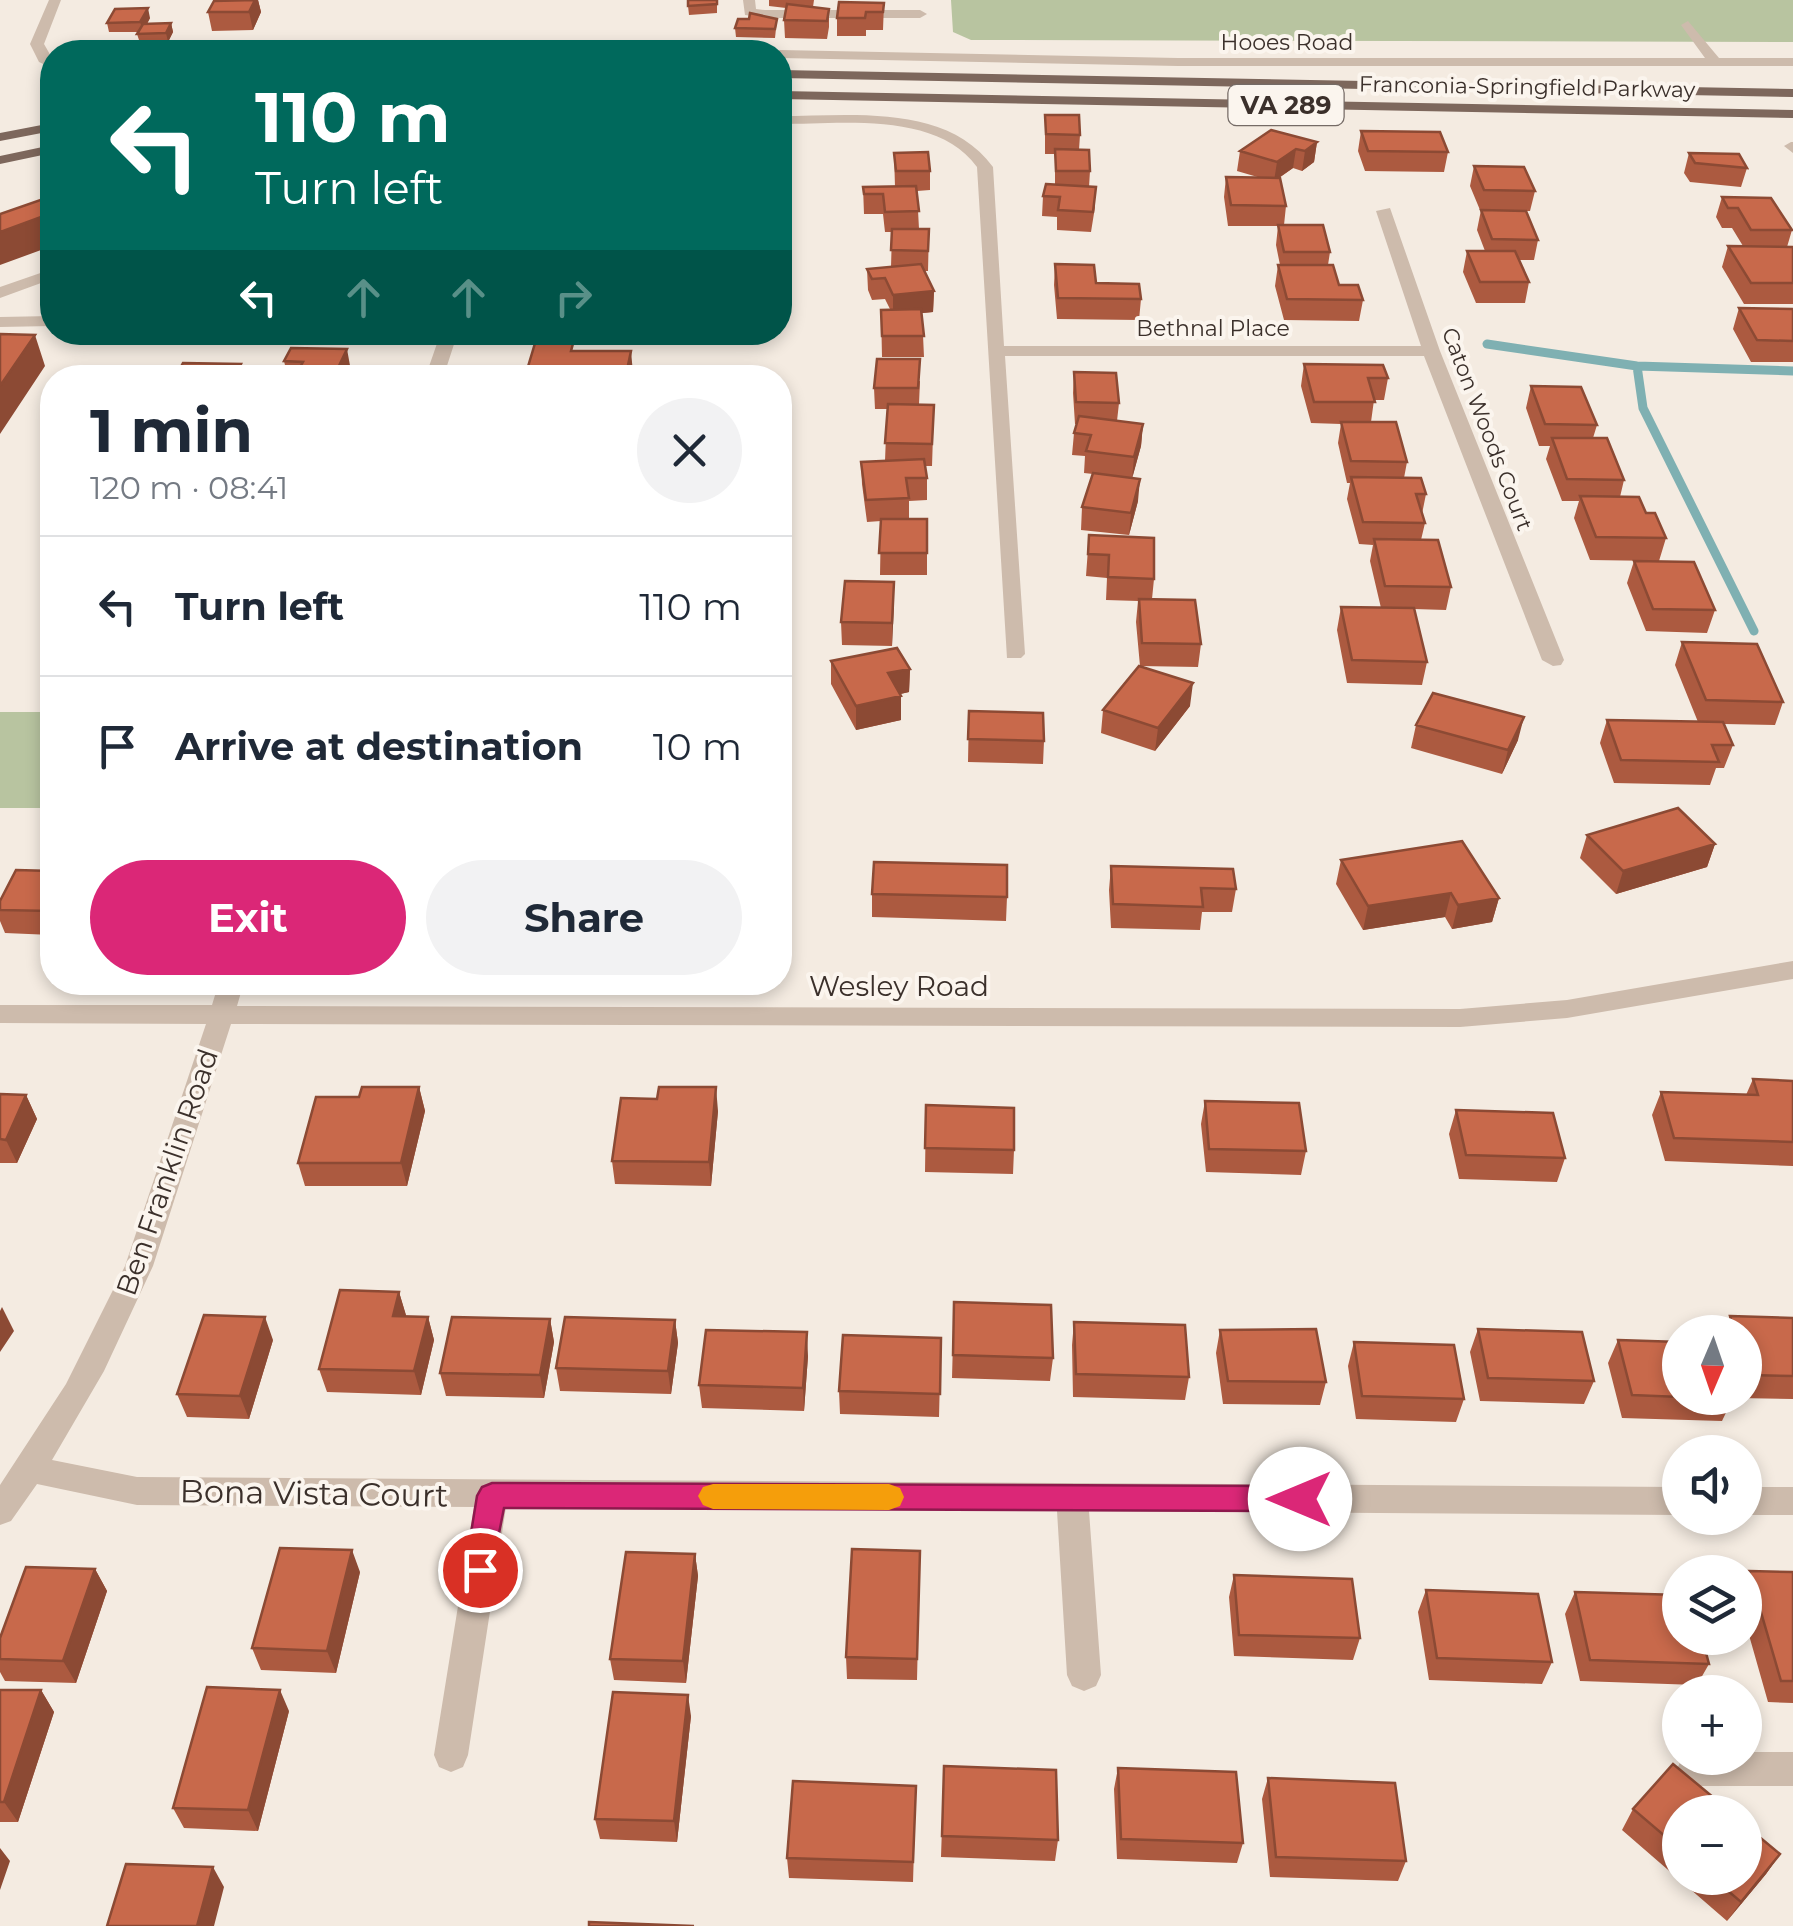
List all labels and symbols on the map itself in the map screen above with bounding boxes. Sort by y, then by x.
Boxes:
street label: Hooes Road [1221,29,1353,56]
street label: Franconia-Springfield Parkway [1359,71,1696,103]
road number: VA 289 [1228,85,1344,125]
street label: Bethnal Place [1136,315,1290,342]
street label: Caton Woods Court [1436,324,1538,534]
street label: Wesley Road [809,969,989,1003]
street label: Ben Franklin Road [109,1044,225,1300]
north arrow [1662,1315,1762,1415]
position arrow [1248,1447,1352,1551]
street label: Bona Vista Court [179,1471,449,1515]
pin [438,1528,523,1613]

